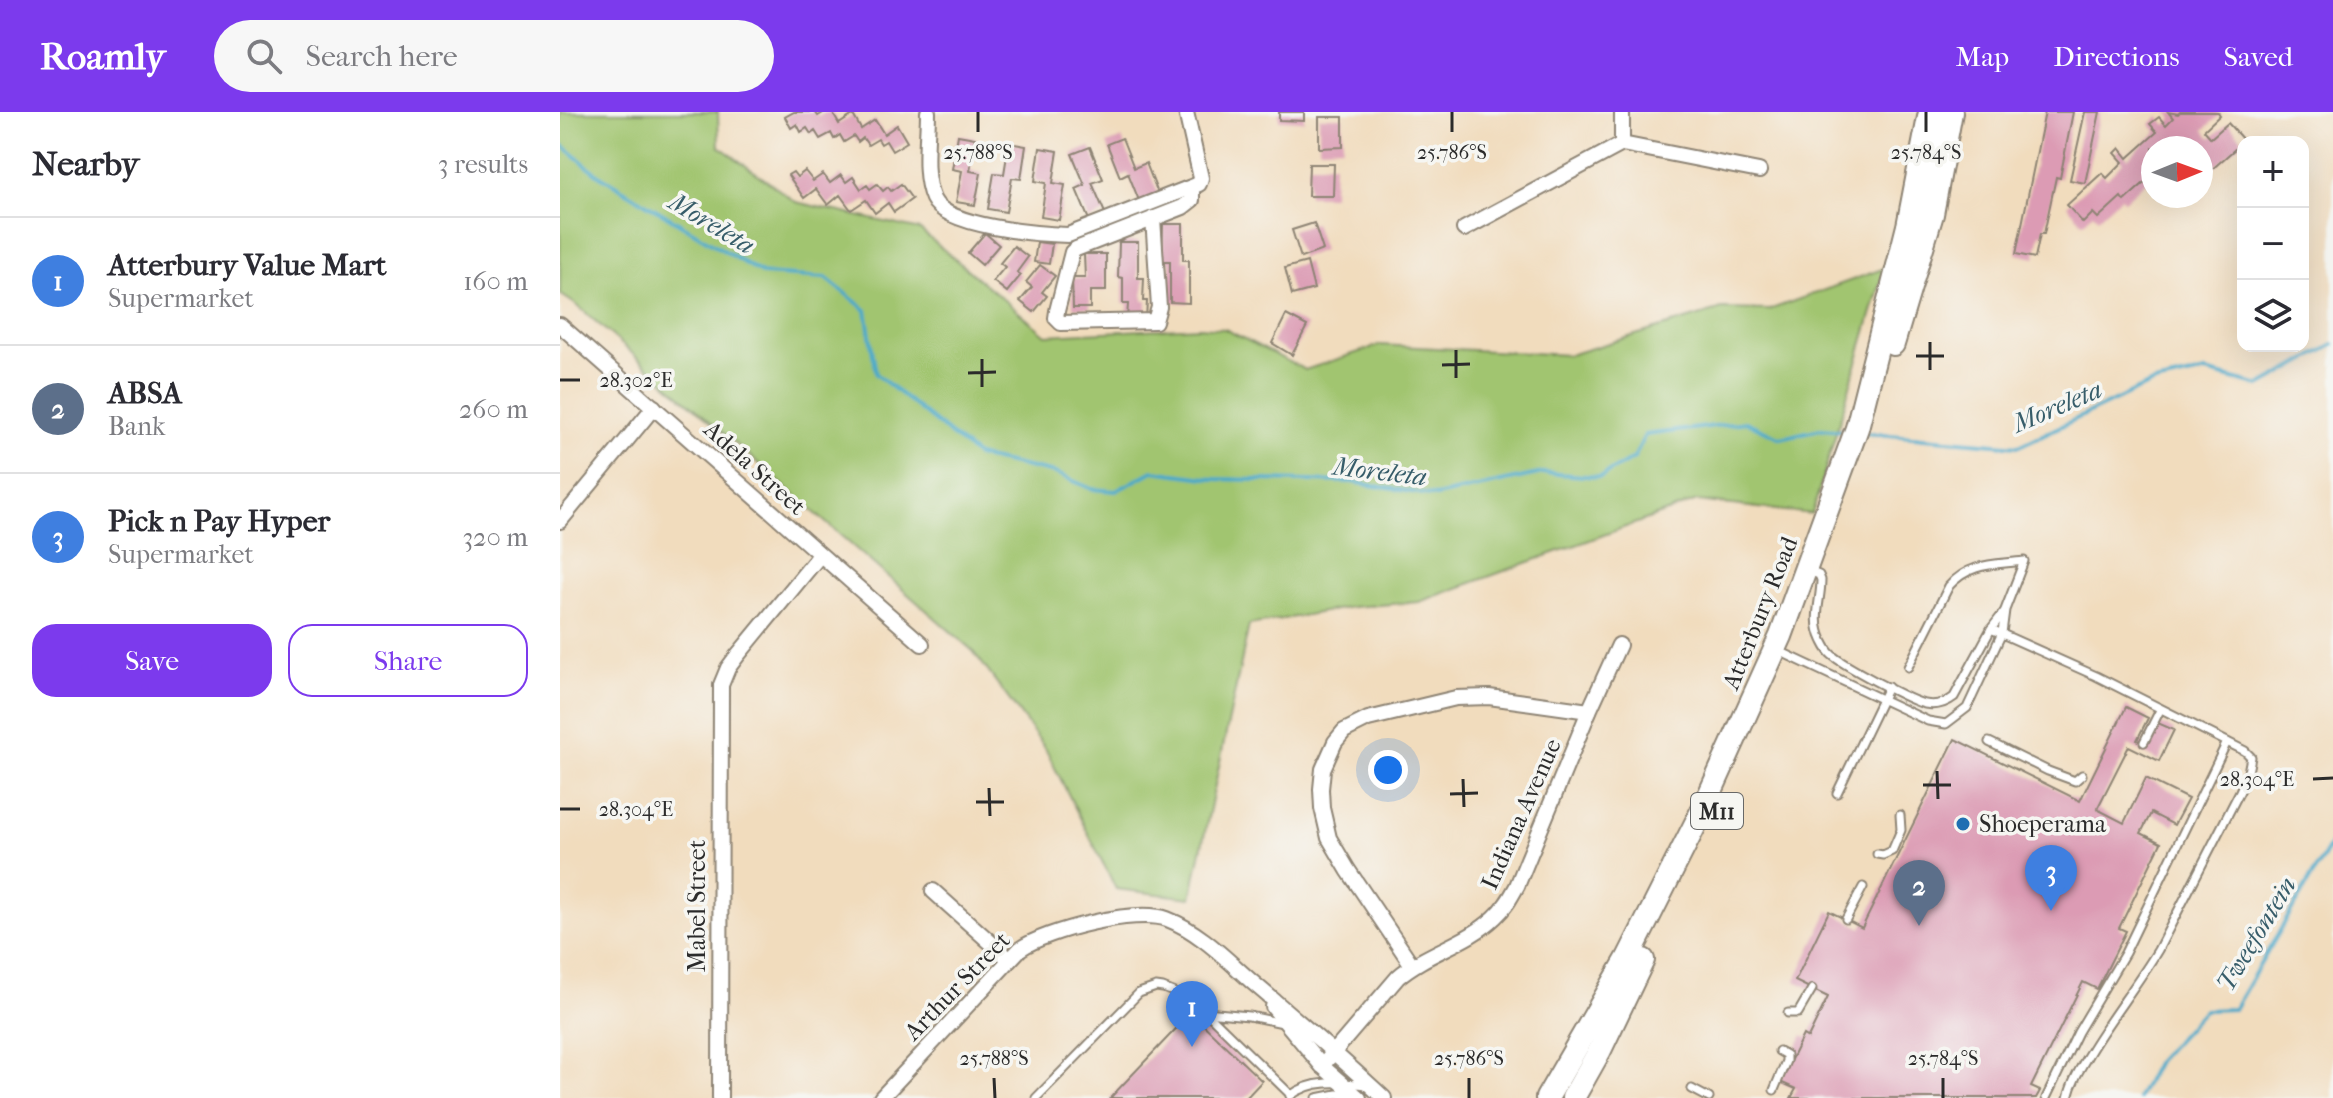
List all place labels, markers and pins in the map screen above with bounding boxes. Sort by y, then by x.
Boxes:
place label: Shoeperama [1979,810,2107,838]
marker: Shoeperama [1954,815,1972,833]
pin: 3 [2025,845,2077,911]
pin: 2 [1893,860,1945,926]
pin: 1 [1166,981,1218,1047]

